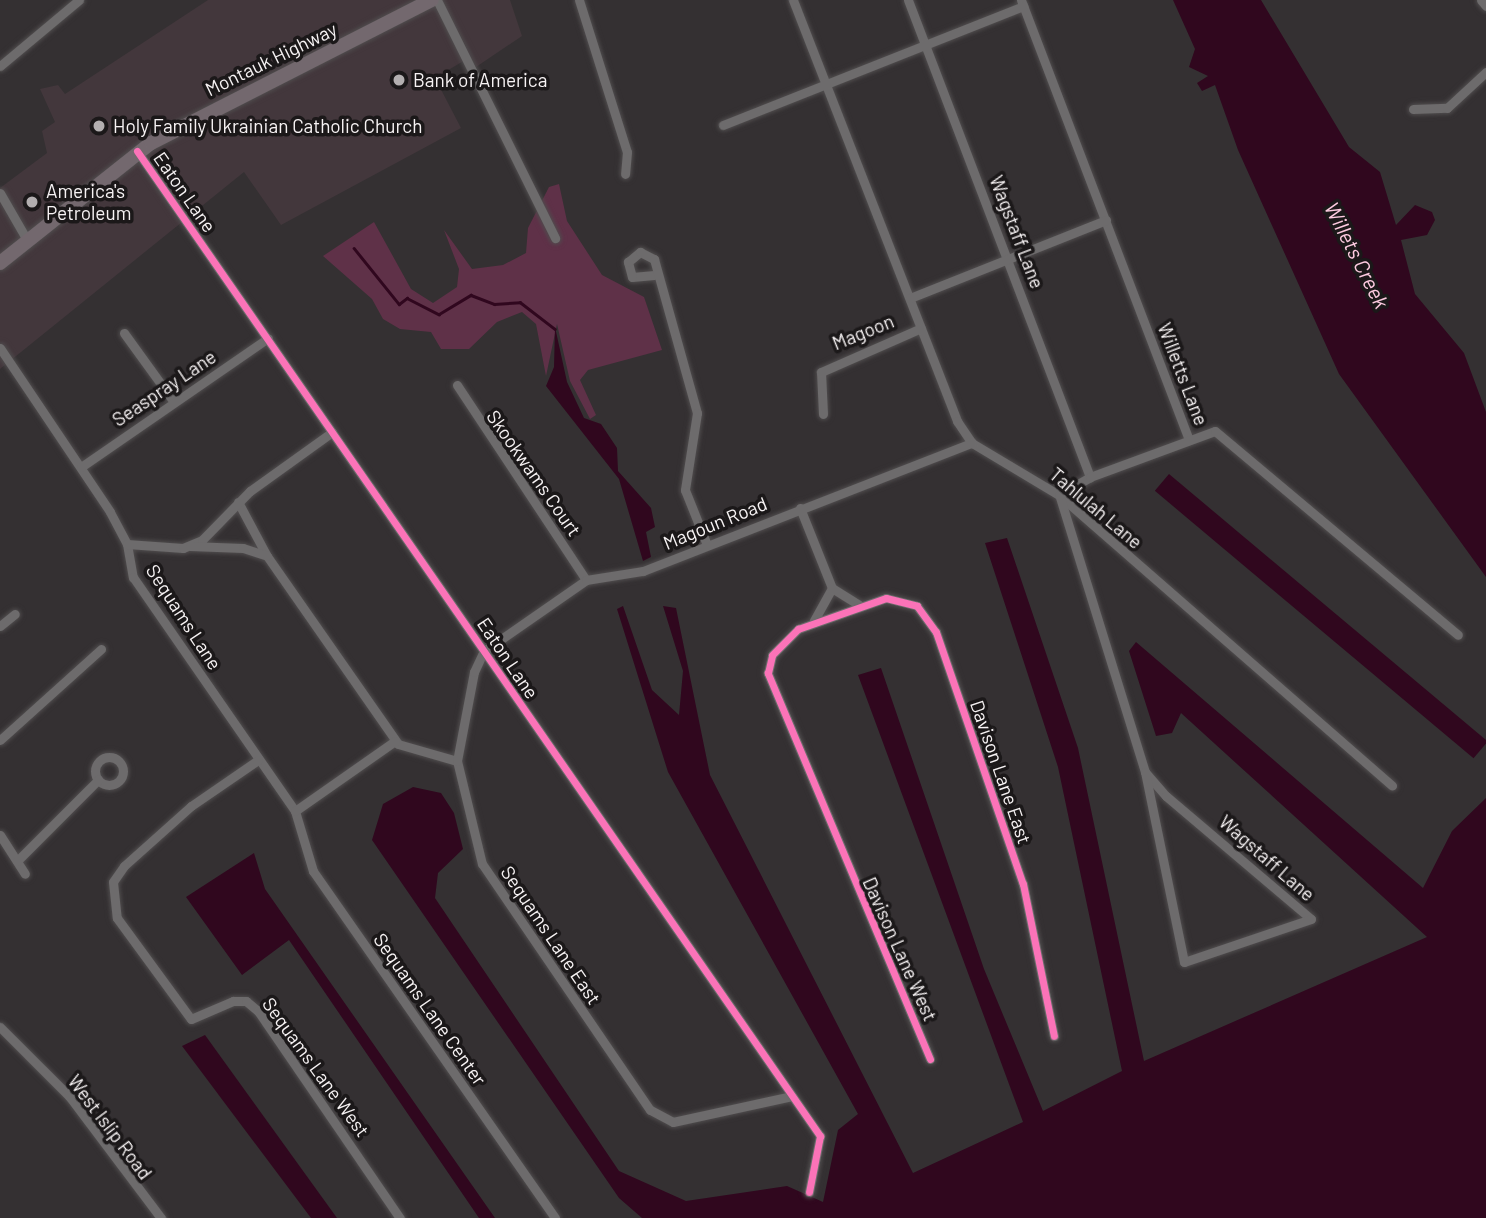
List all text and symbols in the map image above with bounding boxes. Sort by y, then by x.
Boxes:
street label: Montauk Highway [201,17,341,101]
place label: Bank of America [413,69,547,91]
marker: Bank of America [391,72,407,88]
place label: Holy Family Ukrainian Catholic Church [113,115,422,137]
marker: Holy Family Ukrainian Catholic Church [91,118,107,134]
street label: Eaton Lane [149,147,221,237]
street label: Wagstaff Lane [985,172,1049,292]
place label: America's Petroleum [46,180,131,224]
marker: America's Petroleum [24,194,40,210]
water label: Willets Creek [1319,198,1395,312]
street label: Magoon [829,309,897,355]
street label: Willetts Lane [1153,320,1213,428]
street label: Seaspray Lane [108,345,220,431]
street label: Skookwams Court [482,406,586,540]
street label: Tahlulah Lane [1045,463,1147,553]
street label: Magoun Road [660,492,770,554]
street label: Sequams Lane [141,560,227,674]
street label: Eaton Lane [473,613,543,703]
street label: Davison Lane East [966,697,1036,847]
street label: Wagstaff Lane [1215,810,1319,906]
street label: Sequams Lane East [496,861,606,1009]
street label: Davison Lane West [858,874,942,1024]
street label: Sequams Lane Center [369,929,491,1089]
street label: Sequams Lane West [258,993,374,1141]
street label: West Islip Road [63,1070,157,1184]

